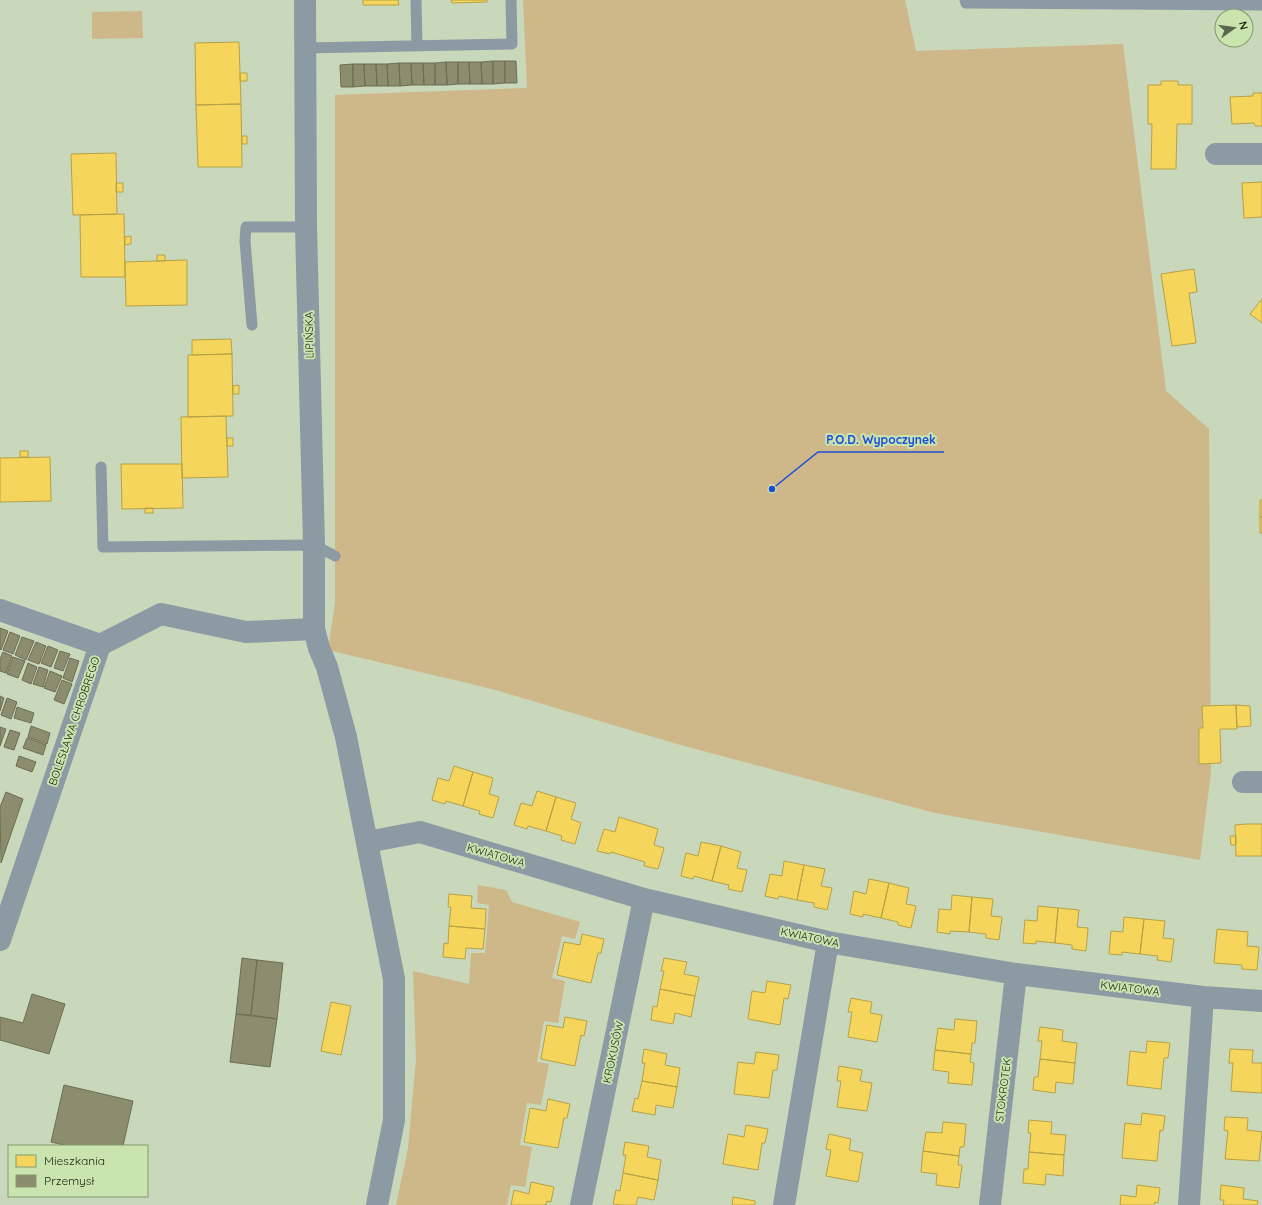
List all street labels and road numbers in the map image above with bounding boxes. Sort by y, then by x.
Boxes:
street label: LIPIŃSKA [302,312,316,358]
street label: BOLESŁAWA CHROBREGO [45,655,103,787]
street label: KWIATOWA [465,840,527,870]
street label: KWIATOWA [779,924,841,950]
street label: KWIATOWA [1100,977,1160,999]
street label: KROKUSÓW [600,1019,627,1084]
street label: STOKROTEK [992,1057,1014,1123]

